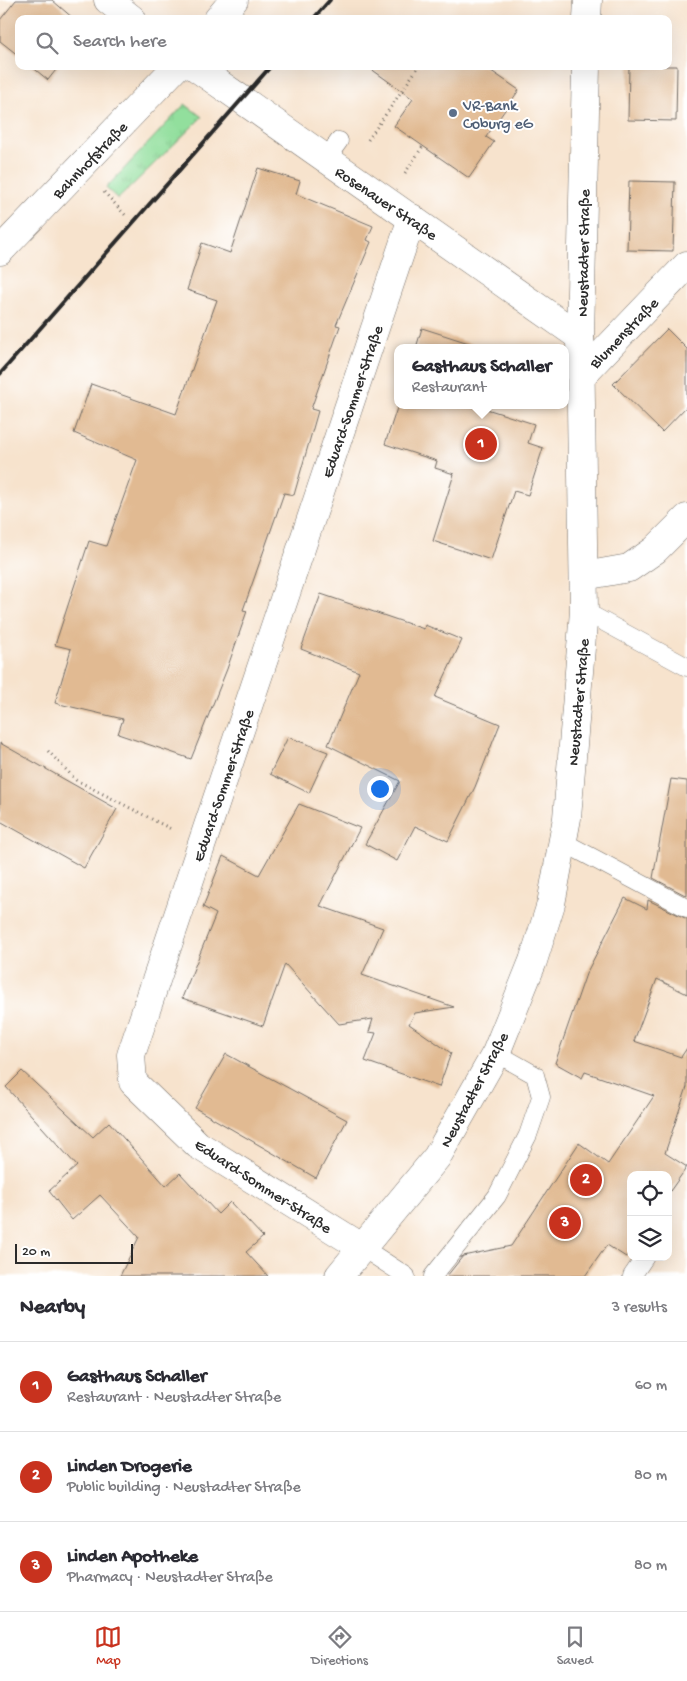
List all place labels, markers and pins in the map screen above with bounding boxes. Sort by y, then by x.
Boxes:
place label: VR-Bank Coburg eG [462,98,534,135]
marker: VR-Bank Coburg eG [447,107,459,119]
pin: 1 [465,425,497,463]
pin: 2 [570,1161,602,1199]
pin: 3 [549,1204,581,1242]

